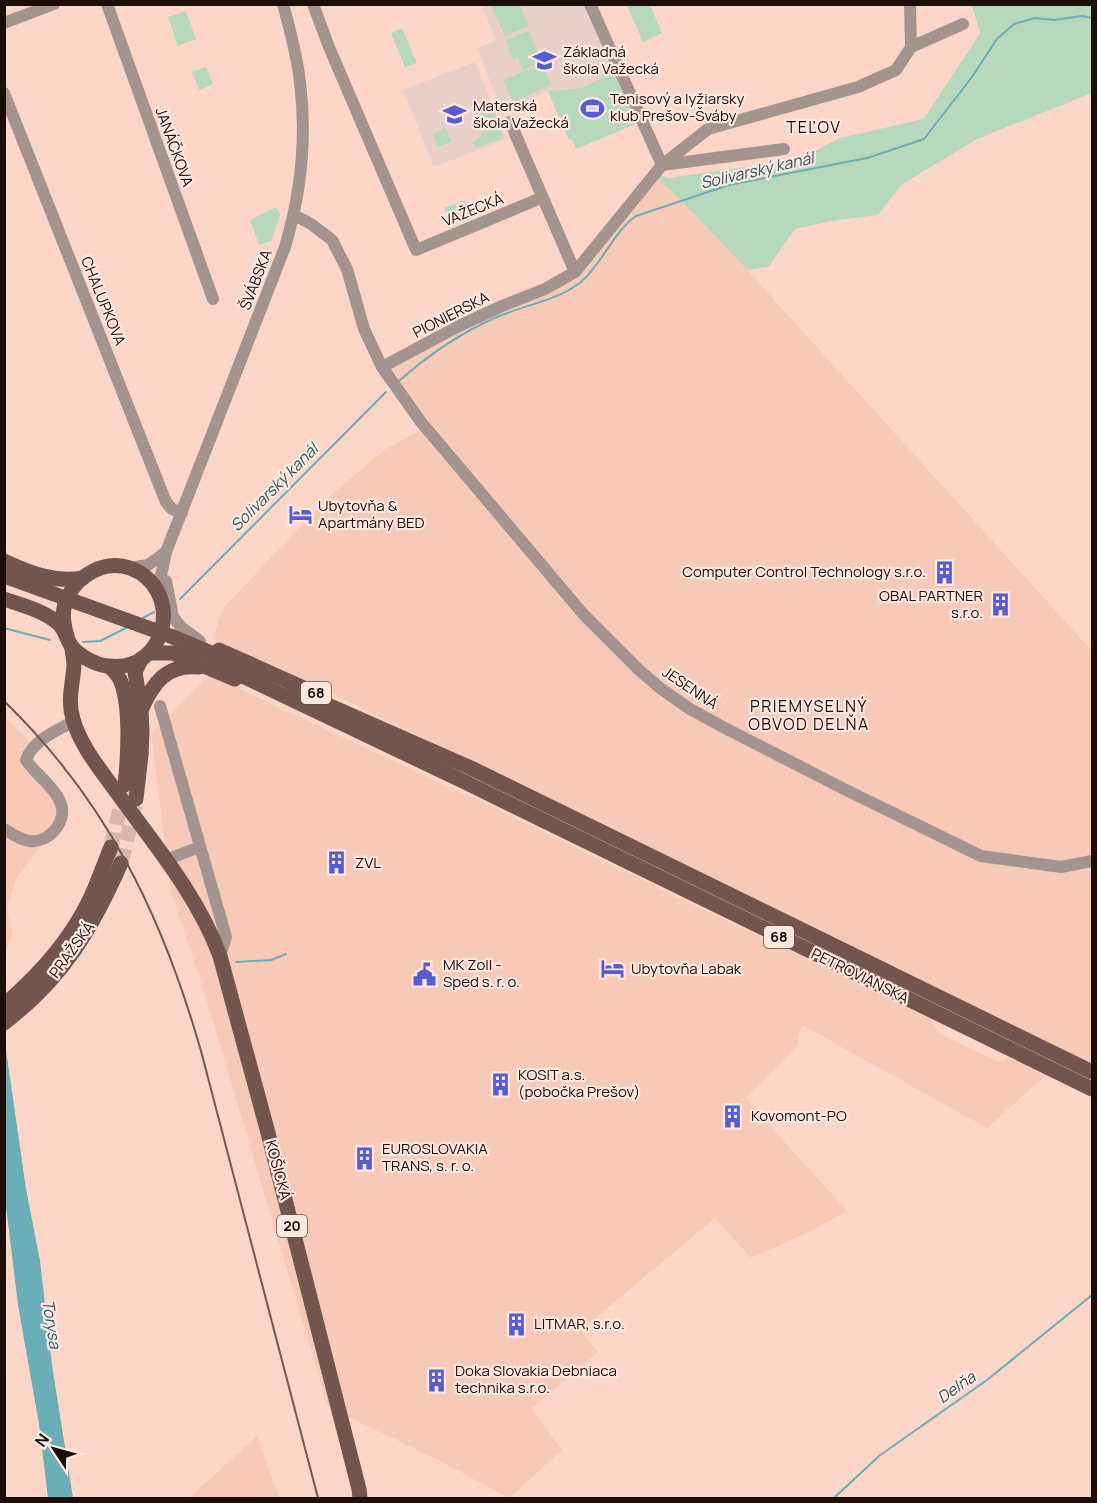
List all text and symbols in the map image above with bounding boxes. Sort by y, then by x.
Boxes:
place label: Základná škola Važecká [563,41,659,79]
school or university icon: Základná škola Važecká [532,48,558,74]
place label: Tenisový a lyžiarsky klub Prešov-Šváby [610,88,745,126]
place label: Materská škola Važecká [473,95,569,133]
sports icon: Tenisový a lyžiarsky klub Prešov-Šváby [579,95,605,121]
school or university icon: Materská škola Važecká [442,102,468,128]
street label: JANÁČKOVA [150,104,199,190]
district label: TEĽOV [787,116,841,138]
water label: Solivarský kanál [698,146,818,194]
street label: VAŽECKÁ [439,188,507,231]
street label: ŠVÁBSKA [234,246,277,313]
street label: CHALUPKOVA [76,253,131,349]
street label: PIONIERSKA [409,286,493,343]
water label: Solivarský kanál [225,437,324,536]
place label: Ubytovňa & Apartmány BED [318,495,425,533]
hotel icon: Ubytovňa & Apartmány BED [287,502,313,528]
building icon: Computer Control Technology s.r.o. [931,559,957,585]
place label: Computer Control Technology s.r.o. [682,561,926,582]
place label: OBAL PARTNER s.r.o. [879,585,983,623]
building icon: OBAL PARTNER s.r.o. [988,592,1014,618]
street label: JESENNÁ [658,661,723,714]
road number: 68 [301,682,331,704]
district label: PRIEMYSELNÝ OBVOD DELŇA [748,695,870,735]
building icon: ZVL [324,850,350,876]
place label: ZVL [355,852,381,873]
street label: PRAŽSKÁ [44,917,99,982]
road number: 68 [764,926,794,948]
street label: PETROVIANSKA [808,943,913,1009]
place label: MK Zoll - Sped s. r. o. [443,954,520,992]
hotel icon: Ubytovňa Labak [600,956,626,982]
place label: Ubytovňa Labak [631,958,742,979]
public building icon: MK Zoll - Sped s. r. o. [412,961,438,987]
place label: KOSIT a.s. (pobočka Prešov) [518,1064,640,1102]
building icon: KOSIT a.s. (pobočka Prešov) [487,1071,513,1097]
building icon: Kovomont-PO [720,1103,746,1129]
place label: Kovomont-PO [751,1105,847,1126]
street label: KOŠICKÁ [260,1138,297,1203]
place label: EUROSLOVAKIA TRANS, s. r. o. [382,1138,488,1176]
building icon: EUROSLOVAKIA TRANS, s. r. o. [351,1145,377,1171]
road number: 20 [277,1215,307,1237]
water label: Torysa [37,1298,67,1351]
building icon: LITMAR, s.r.o. [503,1311,529,1337]
place label: LITMAR, s.r.o. [534,1313,625,1334]
place label: Doka Slovakia Debniaca technika s.r.o. [455,1360,617,1398]
water label: Delňa [932,1365,981,1408]
building icon: Doka Slovakia Debniaca technika s.r.o. [424,1367,450,1393]
north arrow [24,1419,84,1479]
text: N [30,1429,54,1451]

